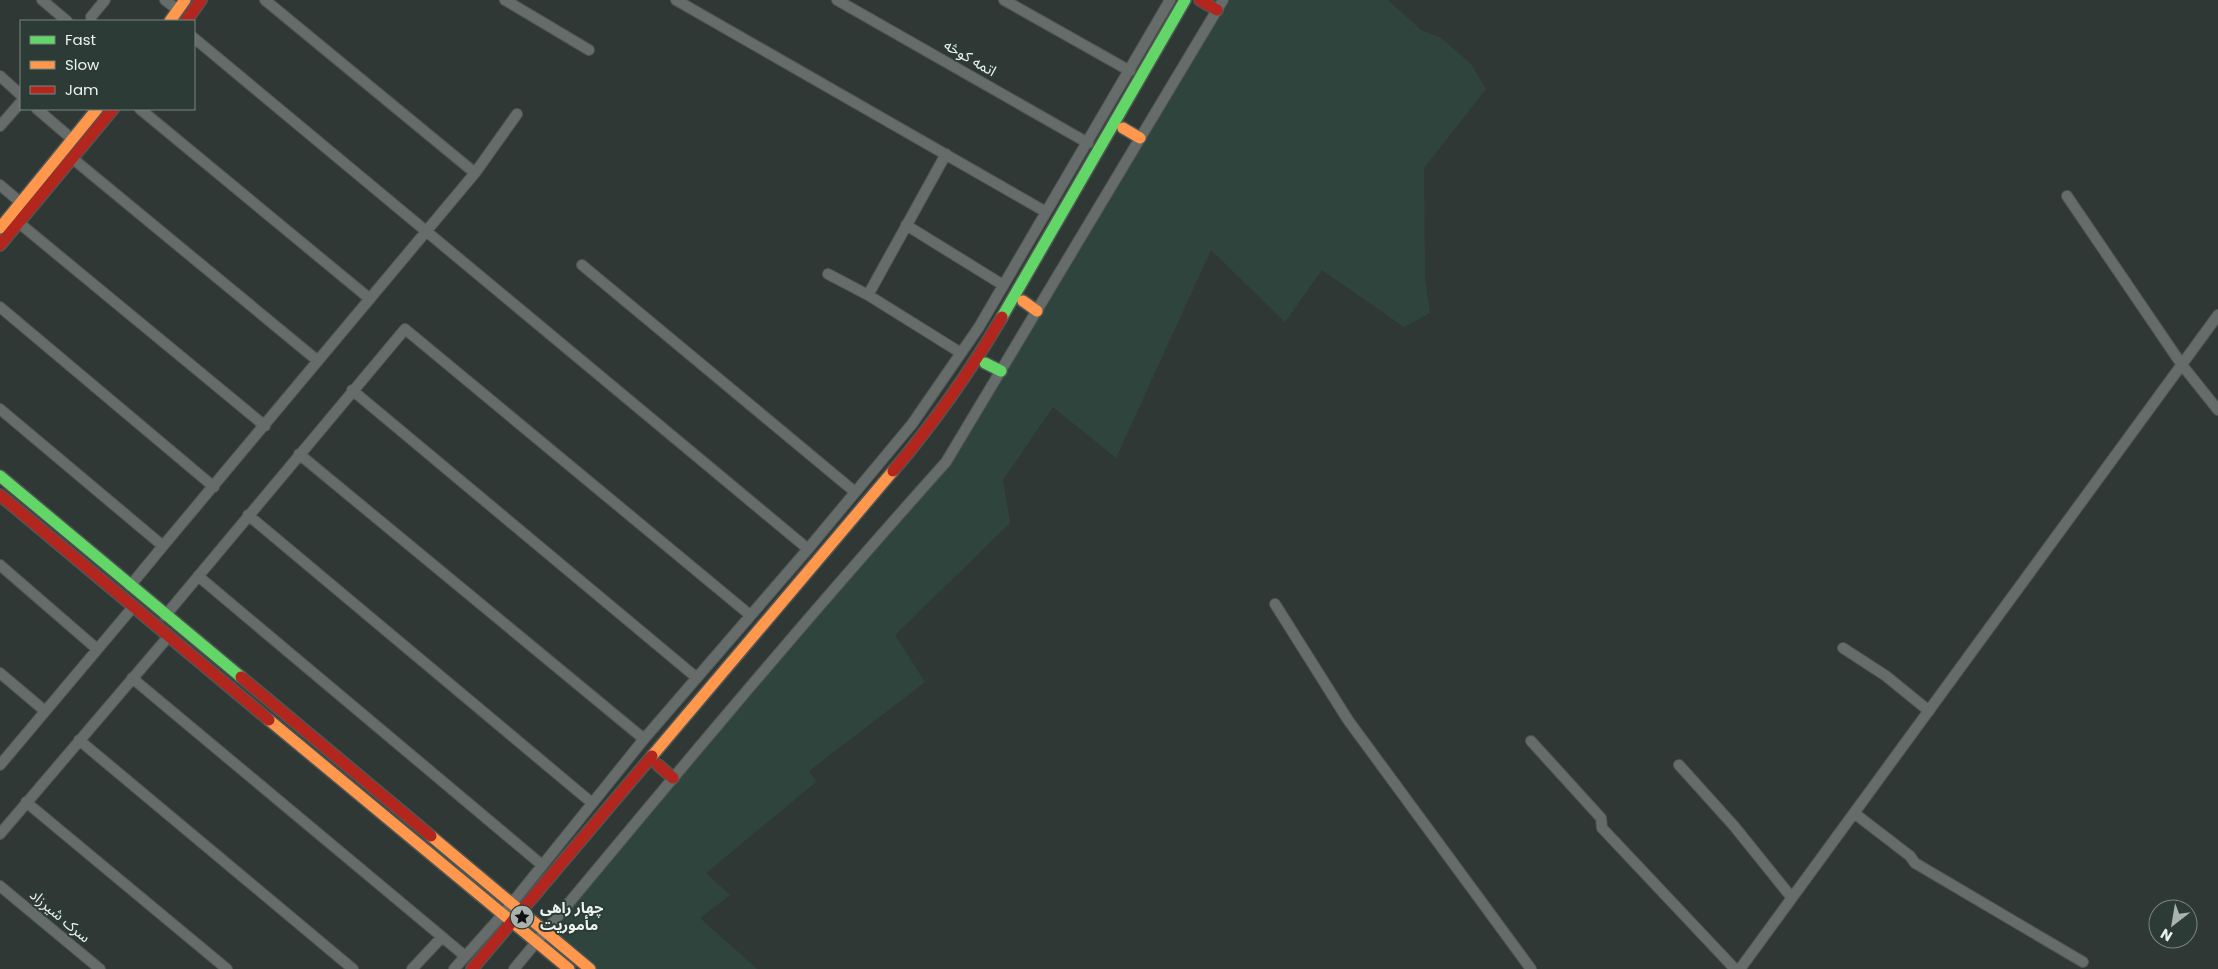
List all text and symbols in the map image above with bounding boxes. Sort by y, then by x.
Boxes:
legend [20,20,195,110]
text: Fast [65,29,96,50]
street label: اتمه کوڅه [940,34,1000,81]
text: Slow [65,54,100,75]
text: Jam [65,79,99,100]
street label: سرک شیرزاد [25,884,95,947]
place label: چهار راهی مأموریت [540,897,604,935]
north arrow [2148,899,2198,949]
place icon: چهار راهی مأموریت [509,904,535,930]
text: N [2157,924,2176,946]

